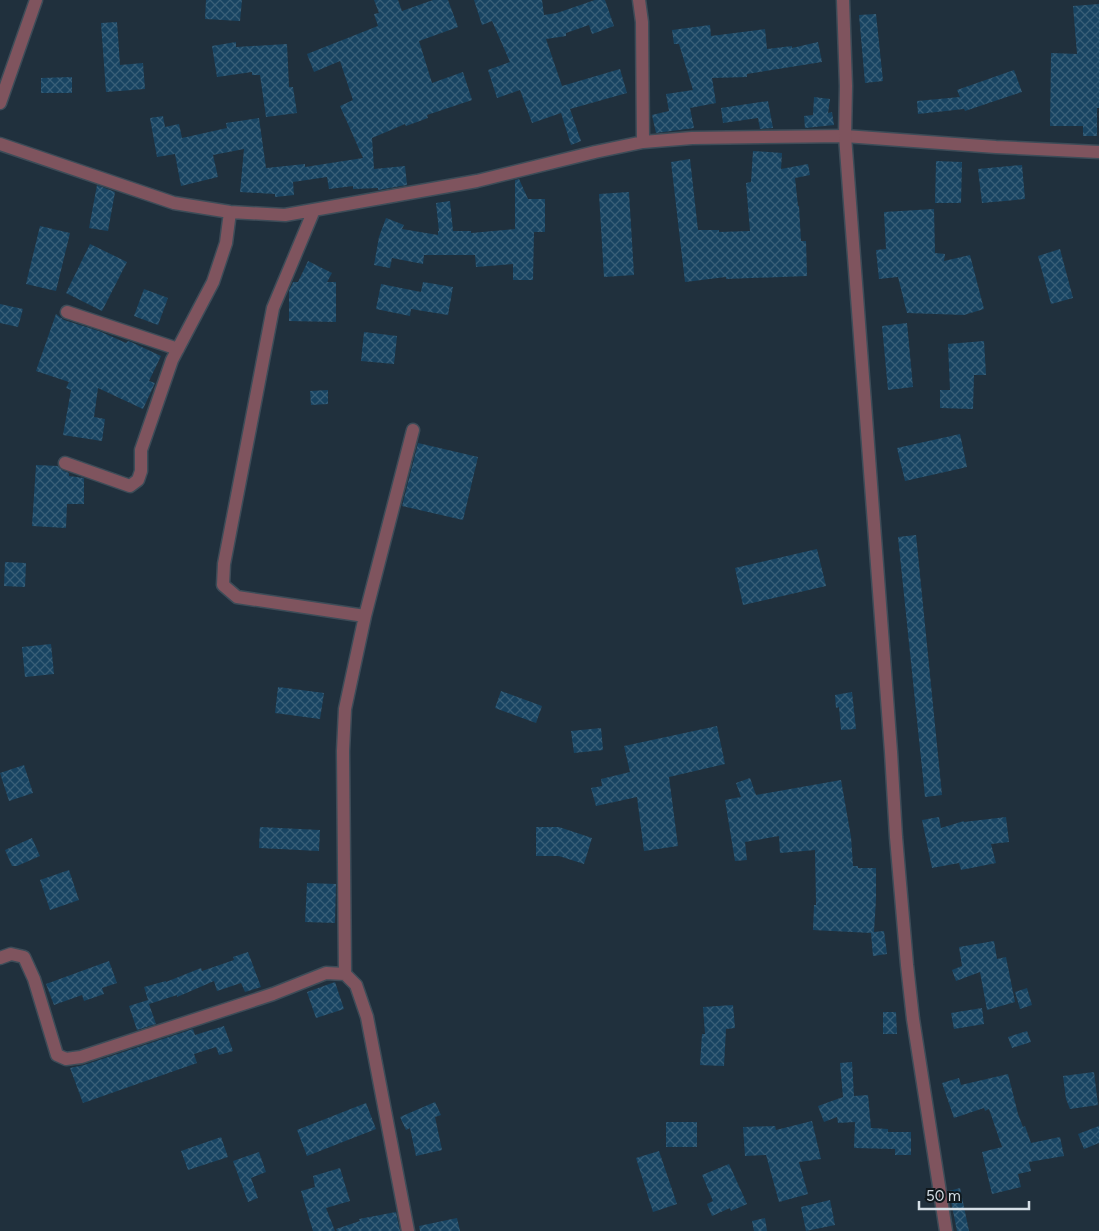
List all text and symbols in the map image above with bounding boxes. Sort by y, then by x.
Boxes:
scale bar [919,1178,1029,1210]
text: 50 m [926,1187,961,1205]

